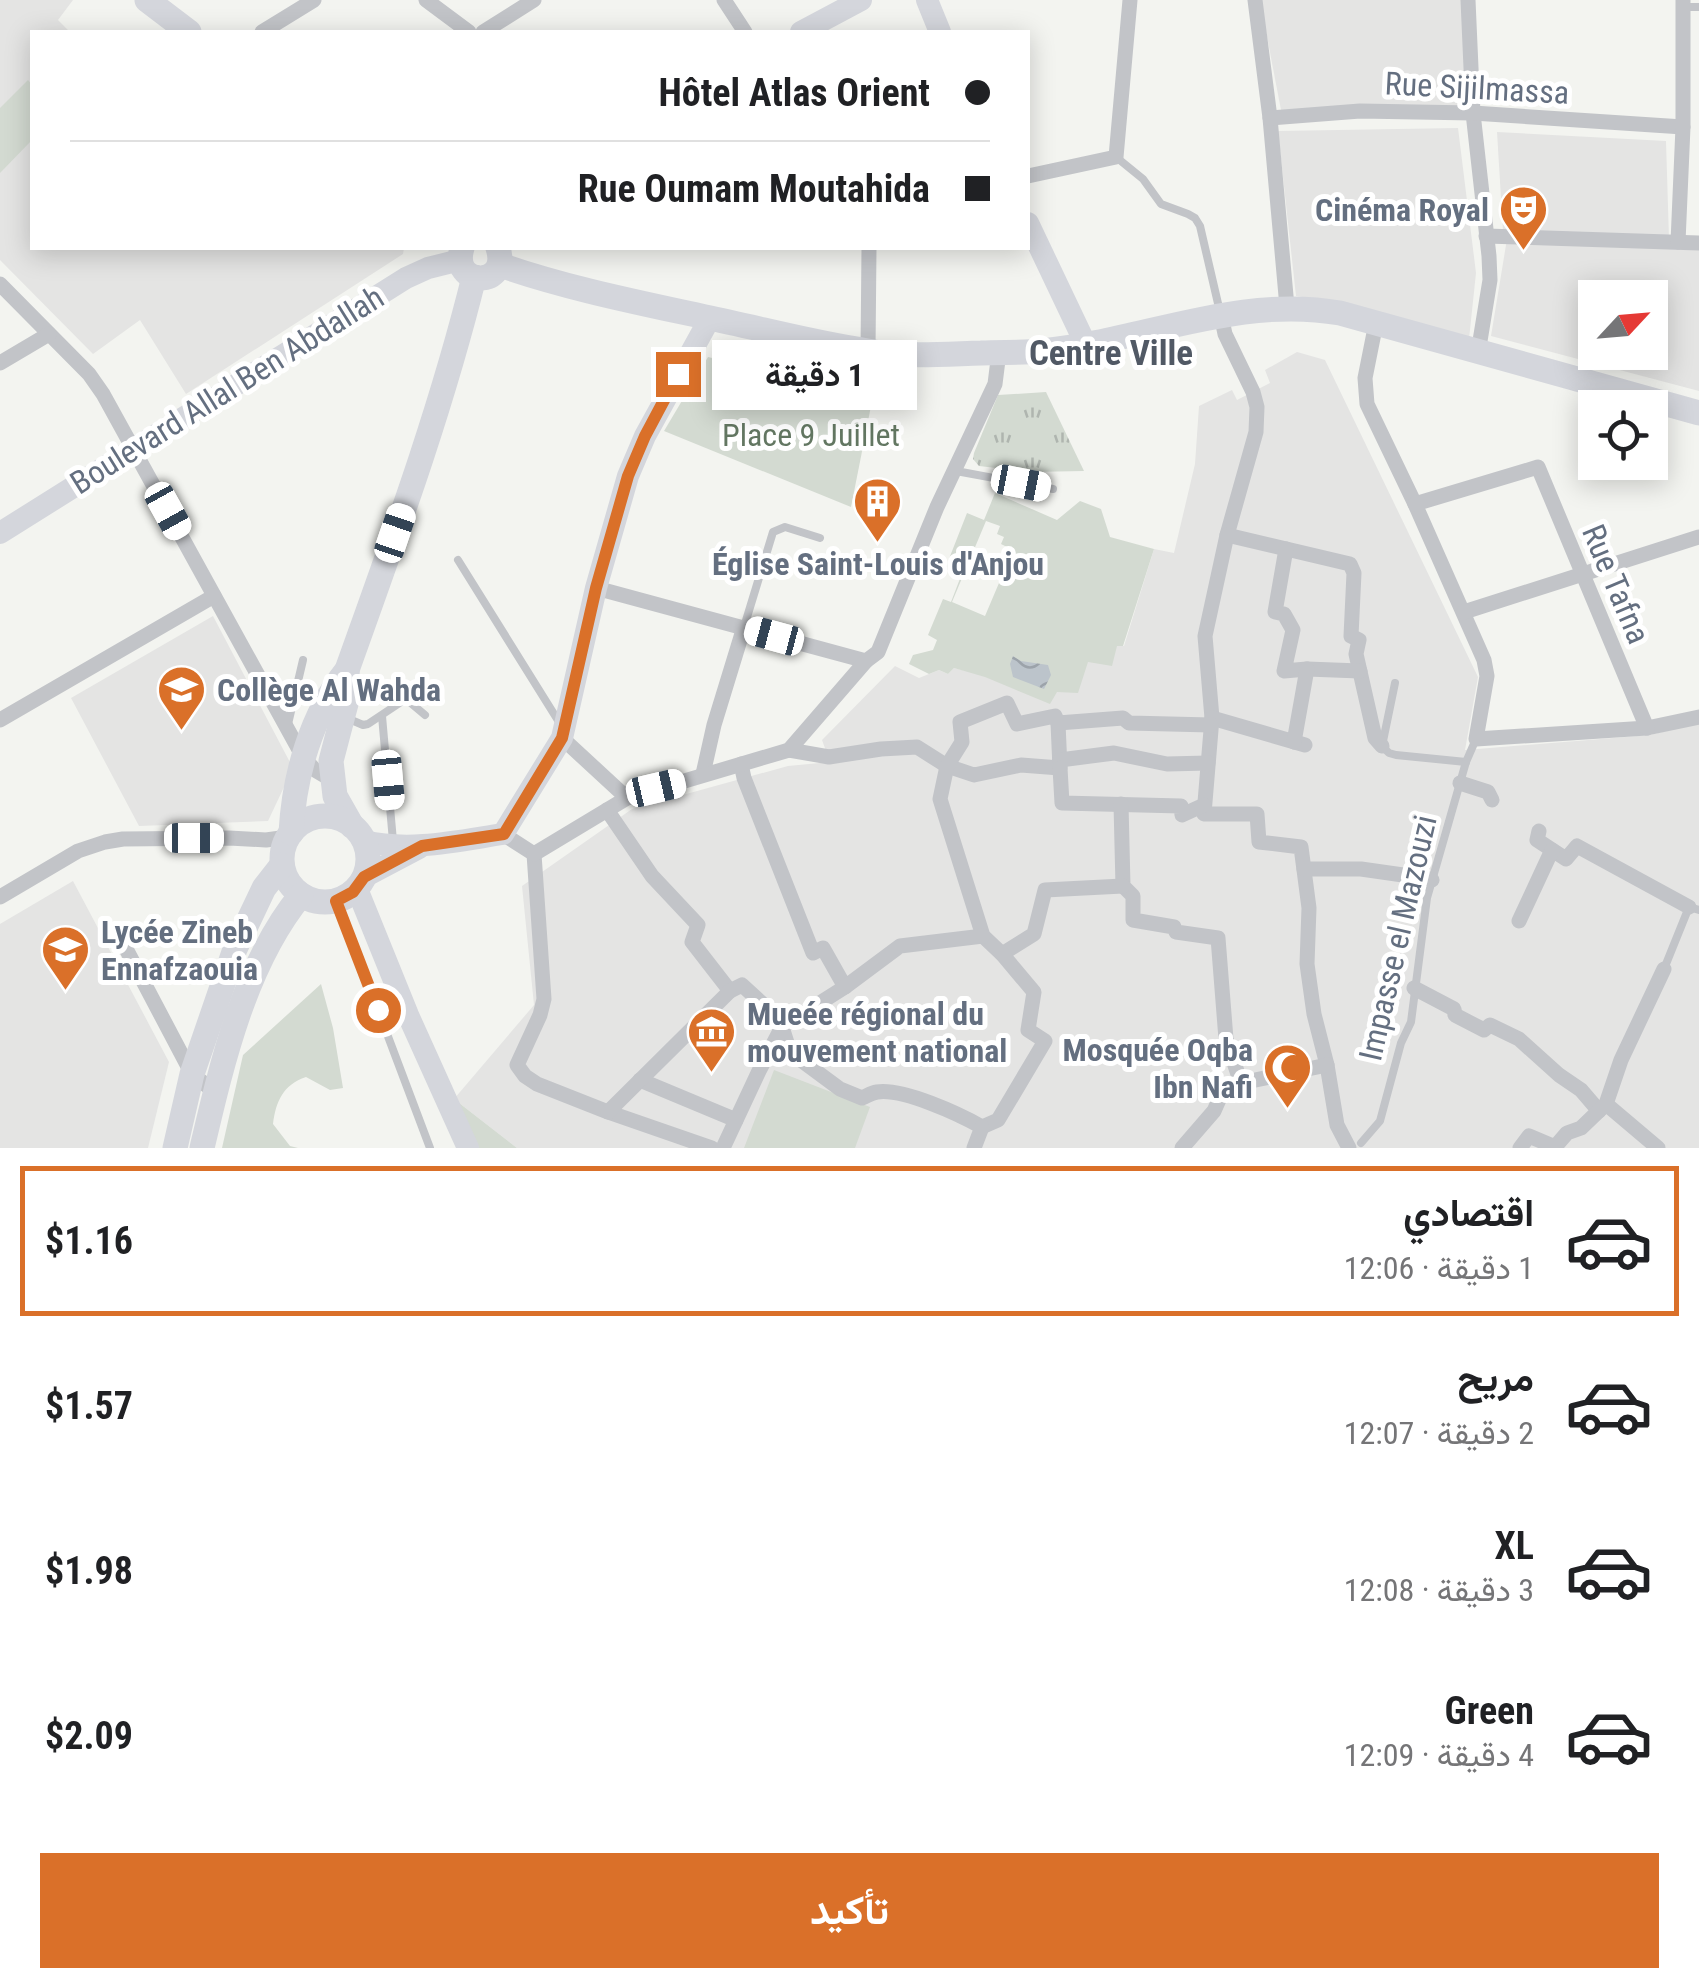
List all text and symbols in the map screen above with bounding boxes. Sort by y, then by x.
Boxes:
street label: Rue Sijilmassa [1384,64,1570,112]
text: Hôtel Atlas Orient [658,71,930,115]
text: Rue Oumam Moutahida [578,167,930,211]
theatre icon: Cinéma Royal [1498,184,1550,252]
place label: Cinéma Royal [1315,191,1489,229]
street label: Boulevard Allal Ben Abdallah [63,278,391,502]
north arrow [1578,280,1668,370]
map controls [1578,280,1668,480]
district label: Centre Ville [1029,333,1193,374]
callout: 1 دقيقة [713,339,918,409]
route end [656,352,701,397]
text: 1 دقيقة [765,356,864,394]
button: locate [1578,390,1668,480]
park label: Place 9 Juillet [722,416,900,454]
car [989,463,1053,503]
building icon: Église Saint-Louis d'Anjou [852,476,904,544]
car [140,477,196,545]
car [371,500,419,566]
street label: Rue Tafna [1574,519,1658,649]
place label: Église Saint-Louis d'Anjou [712,545,1044,583]
car [741,614,807,658]
school or university icon: Collège Al Wahda [156,664,208,732]
place label: Collège Al Wahda [217,671,441,709]
car [370,749,406,811]
car [623,767,689,809]
street label: Impasse el Mazouzi [1351,812,1445,1064]
car [164,823,224,853]
place label: Lycée Zineb Ennafzaouia [101,913,258,988]
school or university icon: Lycée Zineb Ennafzaouia [40,924,92,992]
route start [356,988,401,1033]
place label: Mueée régional du mouvement national [747,995,1007,1070]
museum icon: Mueée régional du mouvement national [686,1006,738,1074]
place label: Mosquée Oqba Ibn Nafi [1063,1031,1253,1106]
mosque icon: Mosquée Oqba Ibn Nafi [1262,1042,1314,1110]
text: اقتصادي [1403,1191,1534,1235]
icon: car [1564,1196,1654,1286]
text: $1.16 [45,1219,133,1263]
text: 1 دقيقة · 12:06 [1344,1249,1534,1287]
text: مريح [1458,1356,1534,1400]
icon: car [1564,1361,1654,1451]
text: $1.57 [45,1384,133,1428]
text: 2 دقيقة · 12:07 [1344,1414,1534,1452]
text: XL [1495,1524,1534,1568]
icon: car [1564,1526,1654,1616]
text: $1.98 [45,1549,133,1593]
text: 3 دقيقة · 12:08 [1344,1571,1534,1609]
text: Green [1444,1689,1534,1733]
icon: car [1564,1691,1654,1781]
text: $2.09 [45,1714,133,1758]
text: 4 دقيقة · 12:09 [1344,1736,1534,1774]
button: تأكيد [40,1853,1659,1968]

